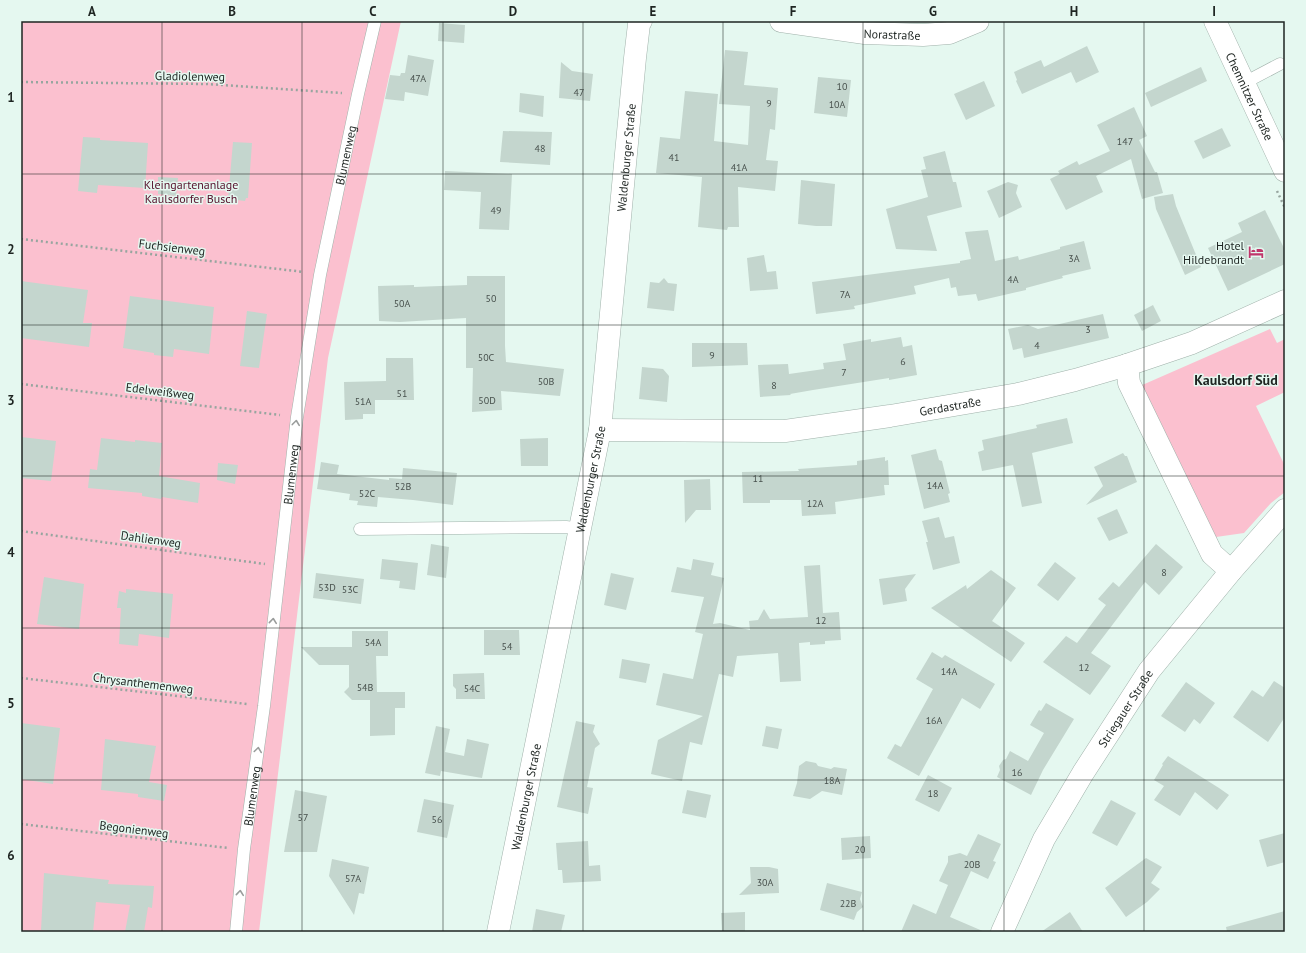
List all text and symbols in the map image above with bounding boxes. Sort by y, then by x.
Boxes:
text: A [88,3,96,20]
text: B [228,3,236,20]
text: C [369,3,377,20]
text: D [509,3,517,20]
text: E [650,3,657,20]
text: F [790,3,797,20]
text: G [929,3,937,20]
text: H [1070,3,1078,20]
text: I [1212,3,1216,20]
street label: Norastraße [863,25,921,42]
street label: Chemnitzer Straße [1223,50,1277,143]
street label: Gladiolenweg [155,68,225,84]
house number: 47A [410,72,426,85]
house number: 10 [837,80,848,93]
house number: 47 [574,86,584,99]
text: 1 [7,89,15,106]
house number: 9 [766,97,772,110]
house number: 10A [829,98,846,111]
street label: Waldenburger Straße [613,103,638,212]
street label: Blumenweg [332,124,359,186]
house number: 147 [1117,135,1133,148]
house number: 48 [535,142,545,155]
house number: 41 [669,151,679,164]
house number: 41A [731,161,748,174]
park label: Kleingartenanlage Kaulsdorfer Busch [144,177,238,206]
house number: 49 [491,204,501,217]
street label: Fuchsienweg [138,235,206,259]
place label: Hotel Hildebrandt [1183,238,1244,267]
text: 2 [7,241,15,258]
hotel icon: Hotel Hildebrandt [1247,243,1265,261]
house number: 3A [1068,252,1080,265]
house number: 4A [1007,273,1019,286]
house number: 7A [840,288,851,301]
house number: 50 [486,292,497,305]
house number: 50A [394,297,411,310]
house number: 3 [1085,323,1091,336]
house number: 4 [1034,339,1040,352]
house number: 9 [709,349,715,362]
house number: 50C [478,351,495,364]
house number: 6 [900,355,906,368]
house number: 7 [841,366,847,379]
district label: Kaulsdorf Süd [1194,371,1278,389]
house number: 50B [538,375,555,388]
street label: Edelweißweg [125,379,195,403]
house number: 8 [771,379,777,392]
house number: 51 [397,387,407,400]
text: 3 [7,392,15,409]
street label: Gerdastraße [918,393,982,418]
house number: 50D [478,394,496,407]
house number: 51A [355,395,372,408]
one-way arrow [291,420,300,426]
street label: Waldenburger Straße [572,425,608,534]
street label: Blumenweg [280,443,301,505]
house number: 11 [753,472,763,485]
house number: 14A [927,479,944,492]
house number: 52B [395,480,412,493]
house number: 52C [359,487,376,500]
house number: 12A [807,497,824,510]
street label: Dahlienweg [120,527,182,551]
text: 4 [7,544,15,561]
house number: 8 [1161,566,1167,579]
house number: 53D [318,581,336,594]
house number: 53C [342,583,359,596]
house number: 12 [816,614,826,627]
one-way arrow [268,618,277,624]
house number: 54A [365,636,382,649]
house number: 54 [502,640,513,653]
house number: 12 [1079,661,1089,674]
house number: 14A [941,665,958,678]
street label: Striegauer Straße [1094,666,1156,750]
street label: Chrysanthemenweg [92,669,194,697]
house number: 54B [357,681,374,694]
house number: 54C [464,682,481,695]
text: 5 [7,695,15,712]
house number: 16A [926,714,943,727]
street label: Waldenburger Straße [507,742,544,852]
one-way arrow [253,747,262,753]
street label: Blumenweg [240,765,263,827]
house number: 16 [1012,766,1022,779]
house number: 18A [824,774,841,787]
house number: 18 [928,787,938,800]
house number: 57 [298,811,308,824]
house number: 56 [432,813,442,826]
street label: Begonienweg [99,817,169,841]
house number: 20 [855,843,866,856]
text: 6 [7,847,15,864]
house number: 20B [964,858,981,871]
house number: 57A [345,872,361,885]
house number: 30A [757,876,774,889]
one-way arrow [235,890,244,896]
house number: 22B [840,897,857,910]

